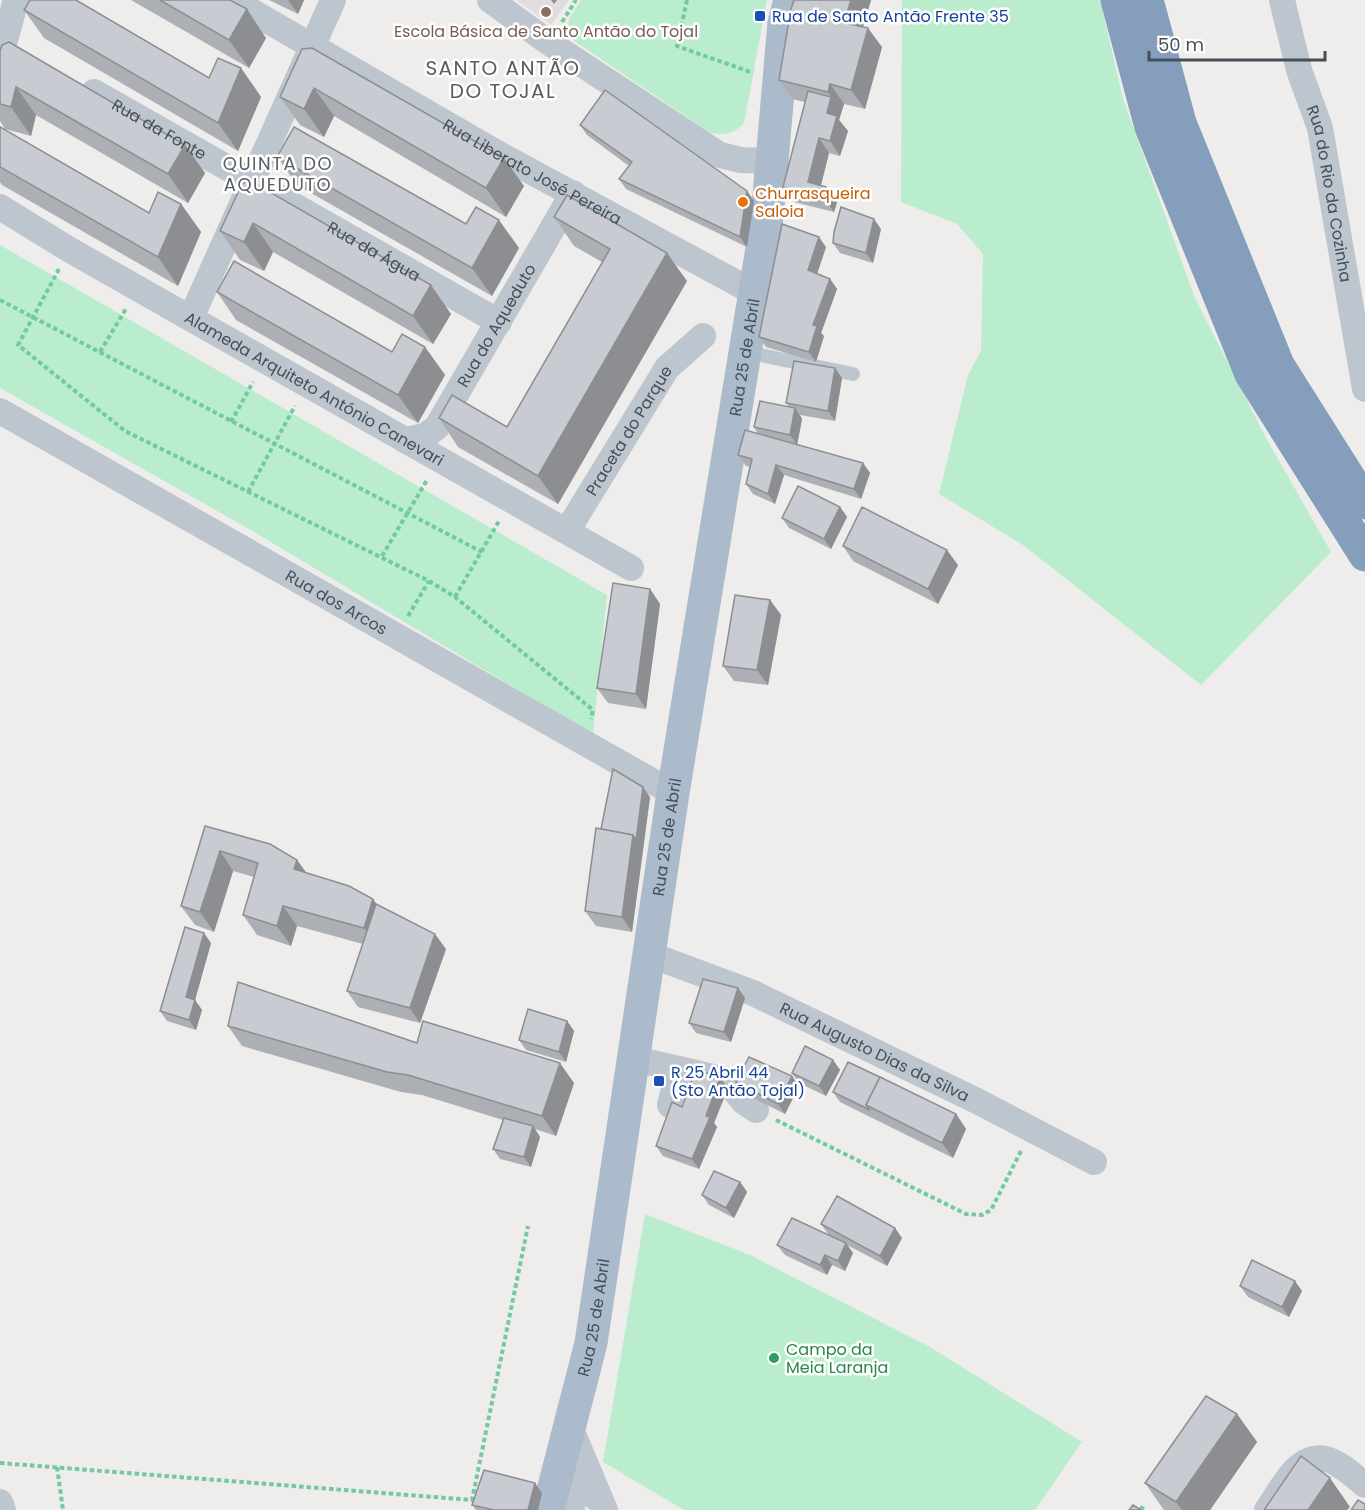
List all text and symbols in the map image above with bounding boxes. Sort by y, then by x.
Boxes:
marker: Escola Básica de Santo Antão do Tojal [539,5,553,19]
place label: Rua de Santo Antão Frente 35 [772,5,1009,28]
marker: Rua de Santo Antão Frente 35 [753,9,767,23]
place label: Escola Básica de Santo Antão do Tojal [394,20,698,43]
scale bar [1149,24,1324,62]
text: 50 m [1158,32,1204,57]
district label: SANTO ANTÃO DO TOJAL [425,54,581,105]
street label: Rua da Fonte [108,93,211,165]
street label: Rua do Rio da Cozinha [1301,102,1358,284]
street label: Rua Liberato José Pereira [439,113,626,230]
district label: QUINTA DO AQUEDUTO [223,151,333,197]
place label: Churrasqueira Saloia [755,182,871,223]
marker: Churrasqueira Saloia [736,195,750,209]
street label: Rua da Água [323,215,425,287]
street label: Rua do Aqueduto [451,259,541,391]
street label: Rua 25 de Abril [723,297,765,418]
street label: Alameda Arquiteto António Canevari [180,306,448,471]
street label: Praceta do Parque [580,361,678,500]
street label: Rua dos Arcos [281,564,392,640]
street label: Rua 25 de Abril [646,776,687,898]
street label: Rua Augusto Dias da Silva [776,996,973,1107]
place label: R 25 Abril 44 (Sto Antão Tojal) [671,1061,805,1102]
marker: R 25 Abril 44 (Sto Antão Tojal) [652,1074,666,1088]
street label: Rua 25 de Abril [571,1257,615,1379]
place label: Campo da Meia Laranja [786,1338,888,1379]
marker: Campo da Meia Laranja [767,1351,781,1365]

